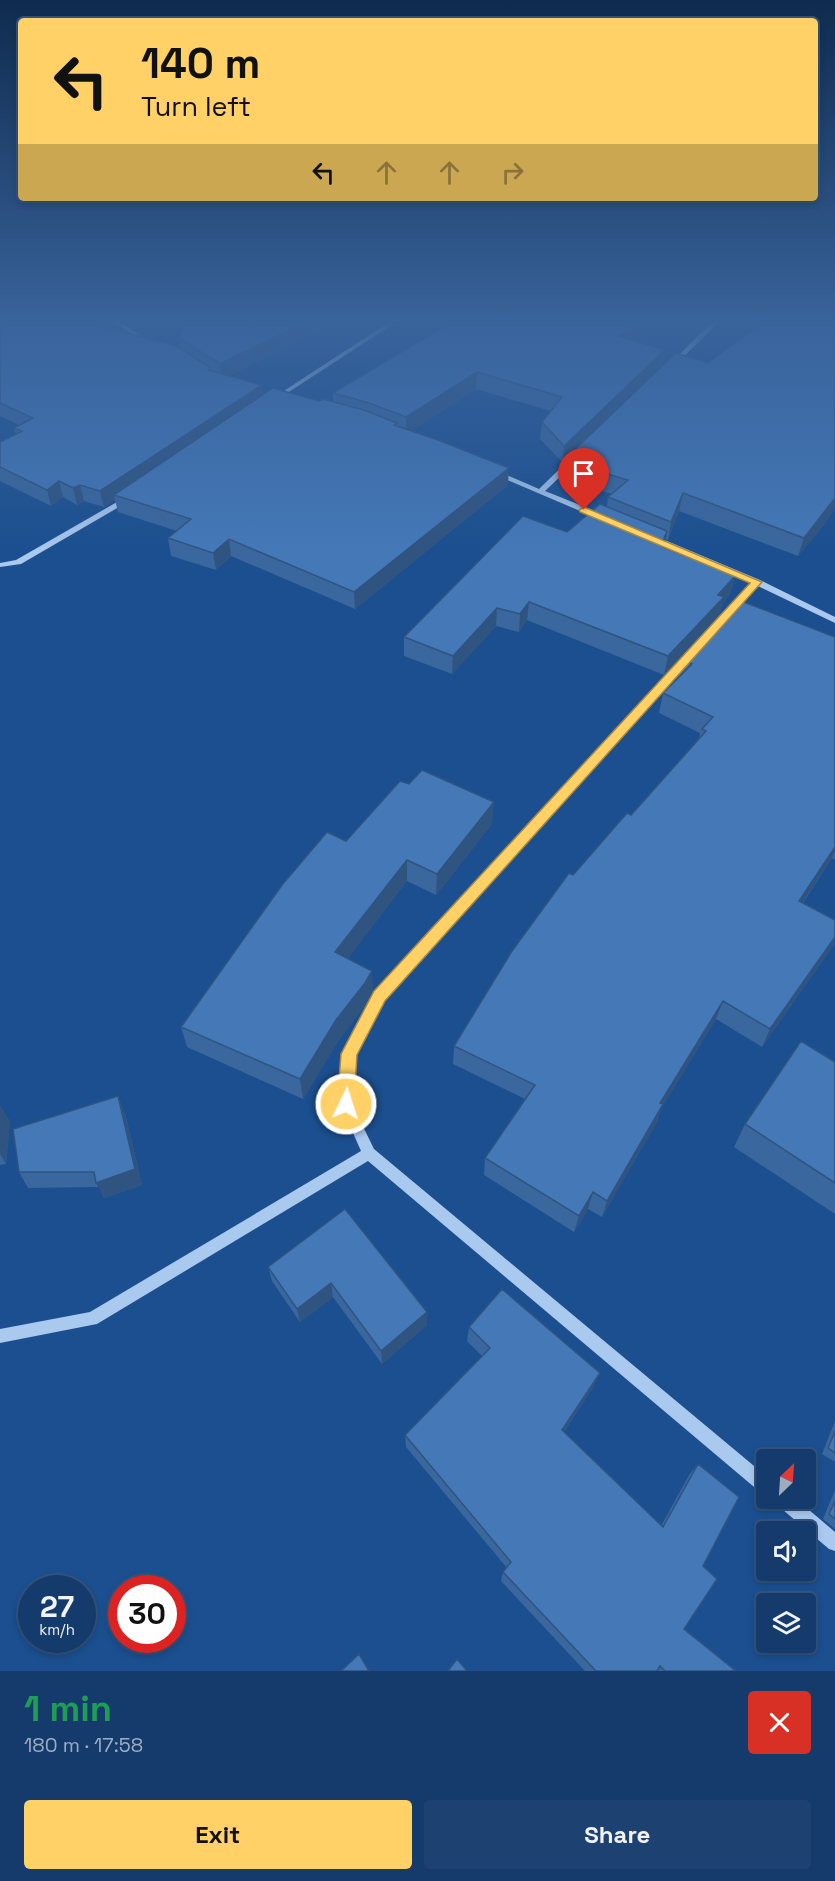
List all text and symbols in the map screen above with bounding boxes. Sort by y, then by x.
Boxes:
text: 140 m [141,37,260,90]
icon: left [42,42,120,120]
text: Turn left [141,89,251,124]
icon: left [307,156,340,189]
icon: ahead [370,156,403,189]
icon: ahead [433,156,466,189]
icon: right [496,156,529,189]
pin [558,448,609,510]
icon: arrive [567,457,600,490]
position arrow [314,1072,378,1136]
north arrow [756,1449,816,1509]
map controls [756,1449,816,1653]
button: sound [756,1521,816,1581]
speed limit sign: 30 [108,1575,186,1653]
text: 27 [40,1587,74,1626]
button: layers [756,1593,816,1653]
text: km/h [39,1620,75,1639]
text: 1 min [24,1686,112,1732]
button: close [748,1691,811,1754]
text: 180 m · 17:58 [24,1732,143,1758]
button: Exit [24,1800,412,1869]
button: Share [424,1800,811,1869]

